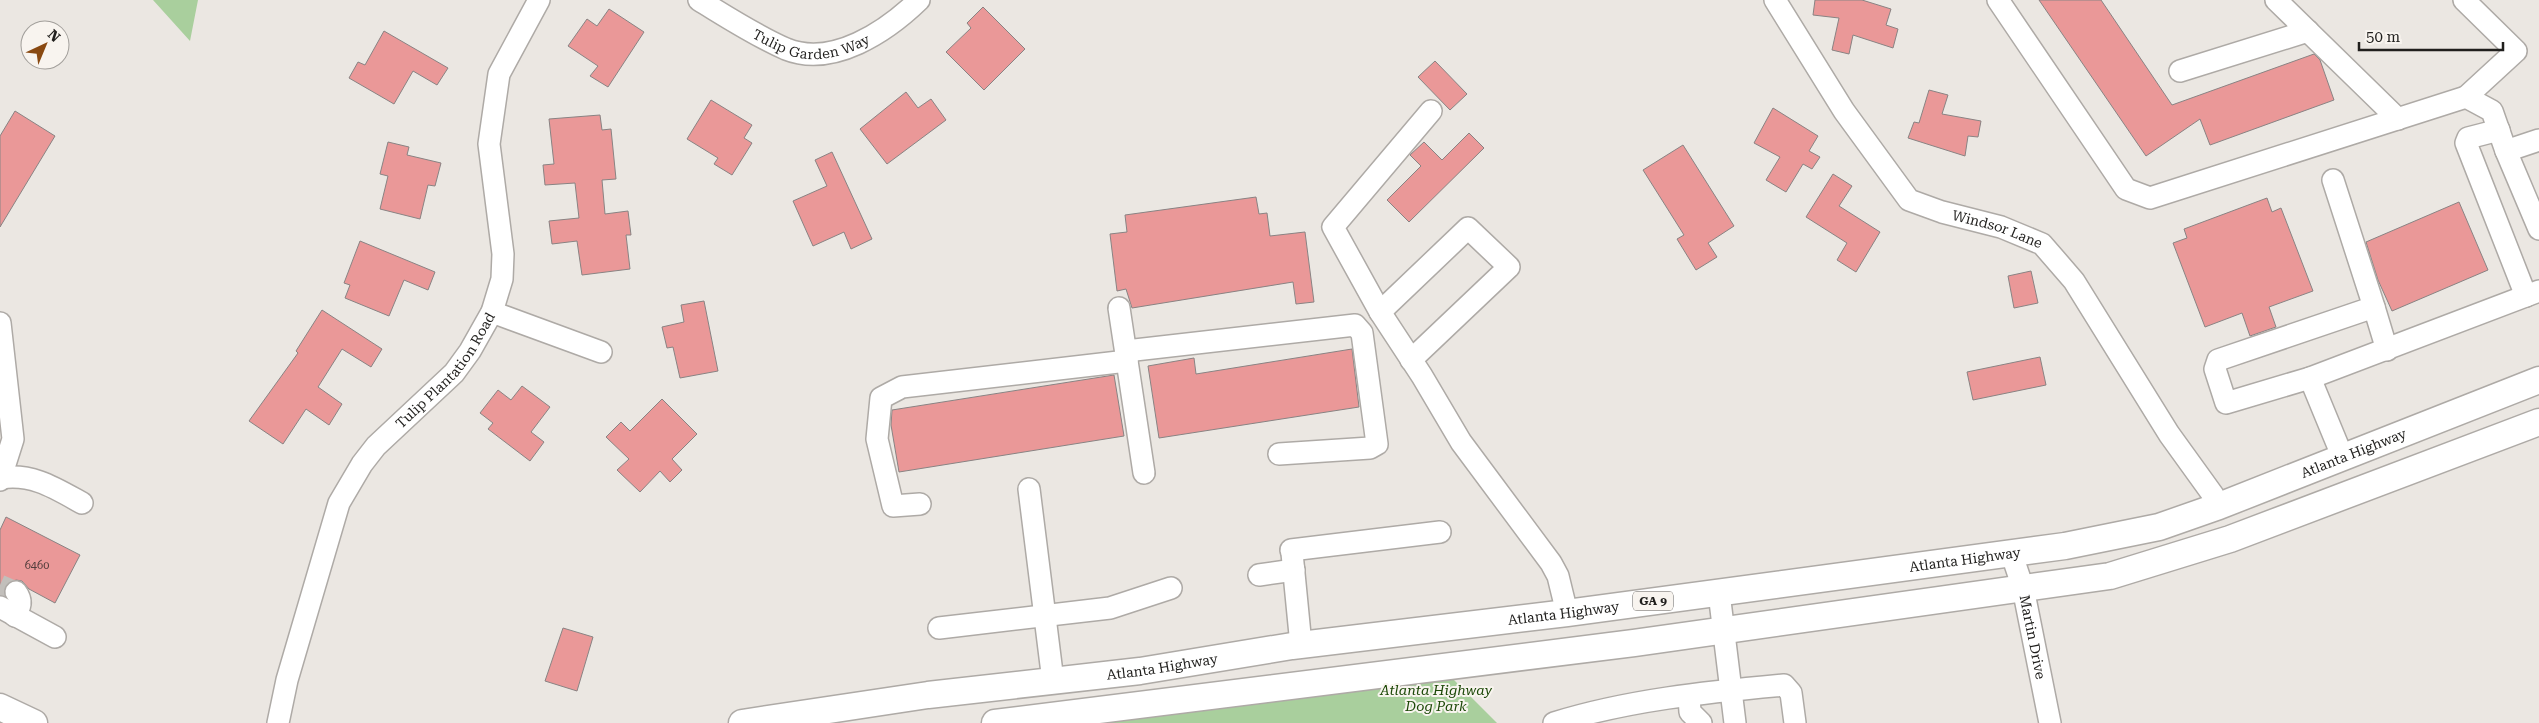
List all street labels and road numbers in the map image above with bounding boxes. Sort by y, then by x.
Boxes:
street label: Tulip Garden Way [750,20,872,42]
street label: Windsor Lane [1951,207,2045,251]
street label: Tulip Plantation Road [392,310,498,431]
street label: Atlanta Highway [2298,425,2409,481]
street label: Atlanta Highway [1908,544,2022,575]
road number: GA 9 [1633,592,1673,610]
street label: Martin Drive [2017,594,2049,681]
street label: Atlanta Highway [1507,598,1621,628]
street label: Atlanta Highway [1106,650,1220,683]

